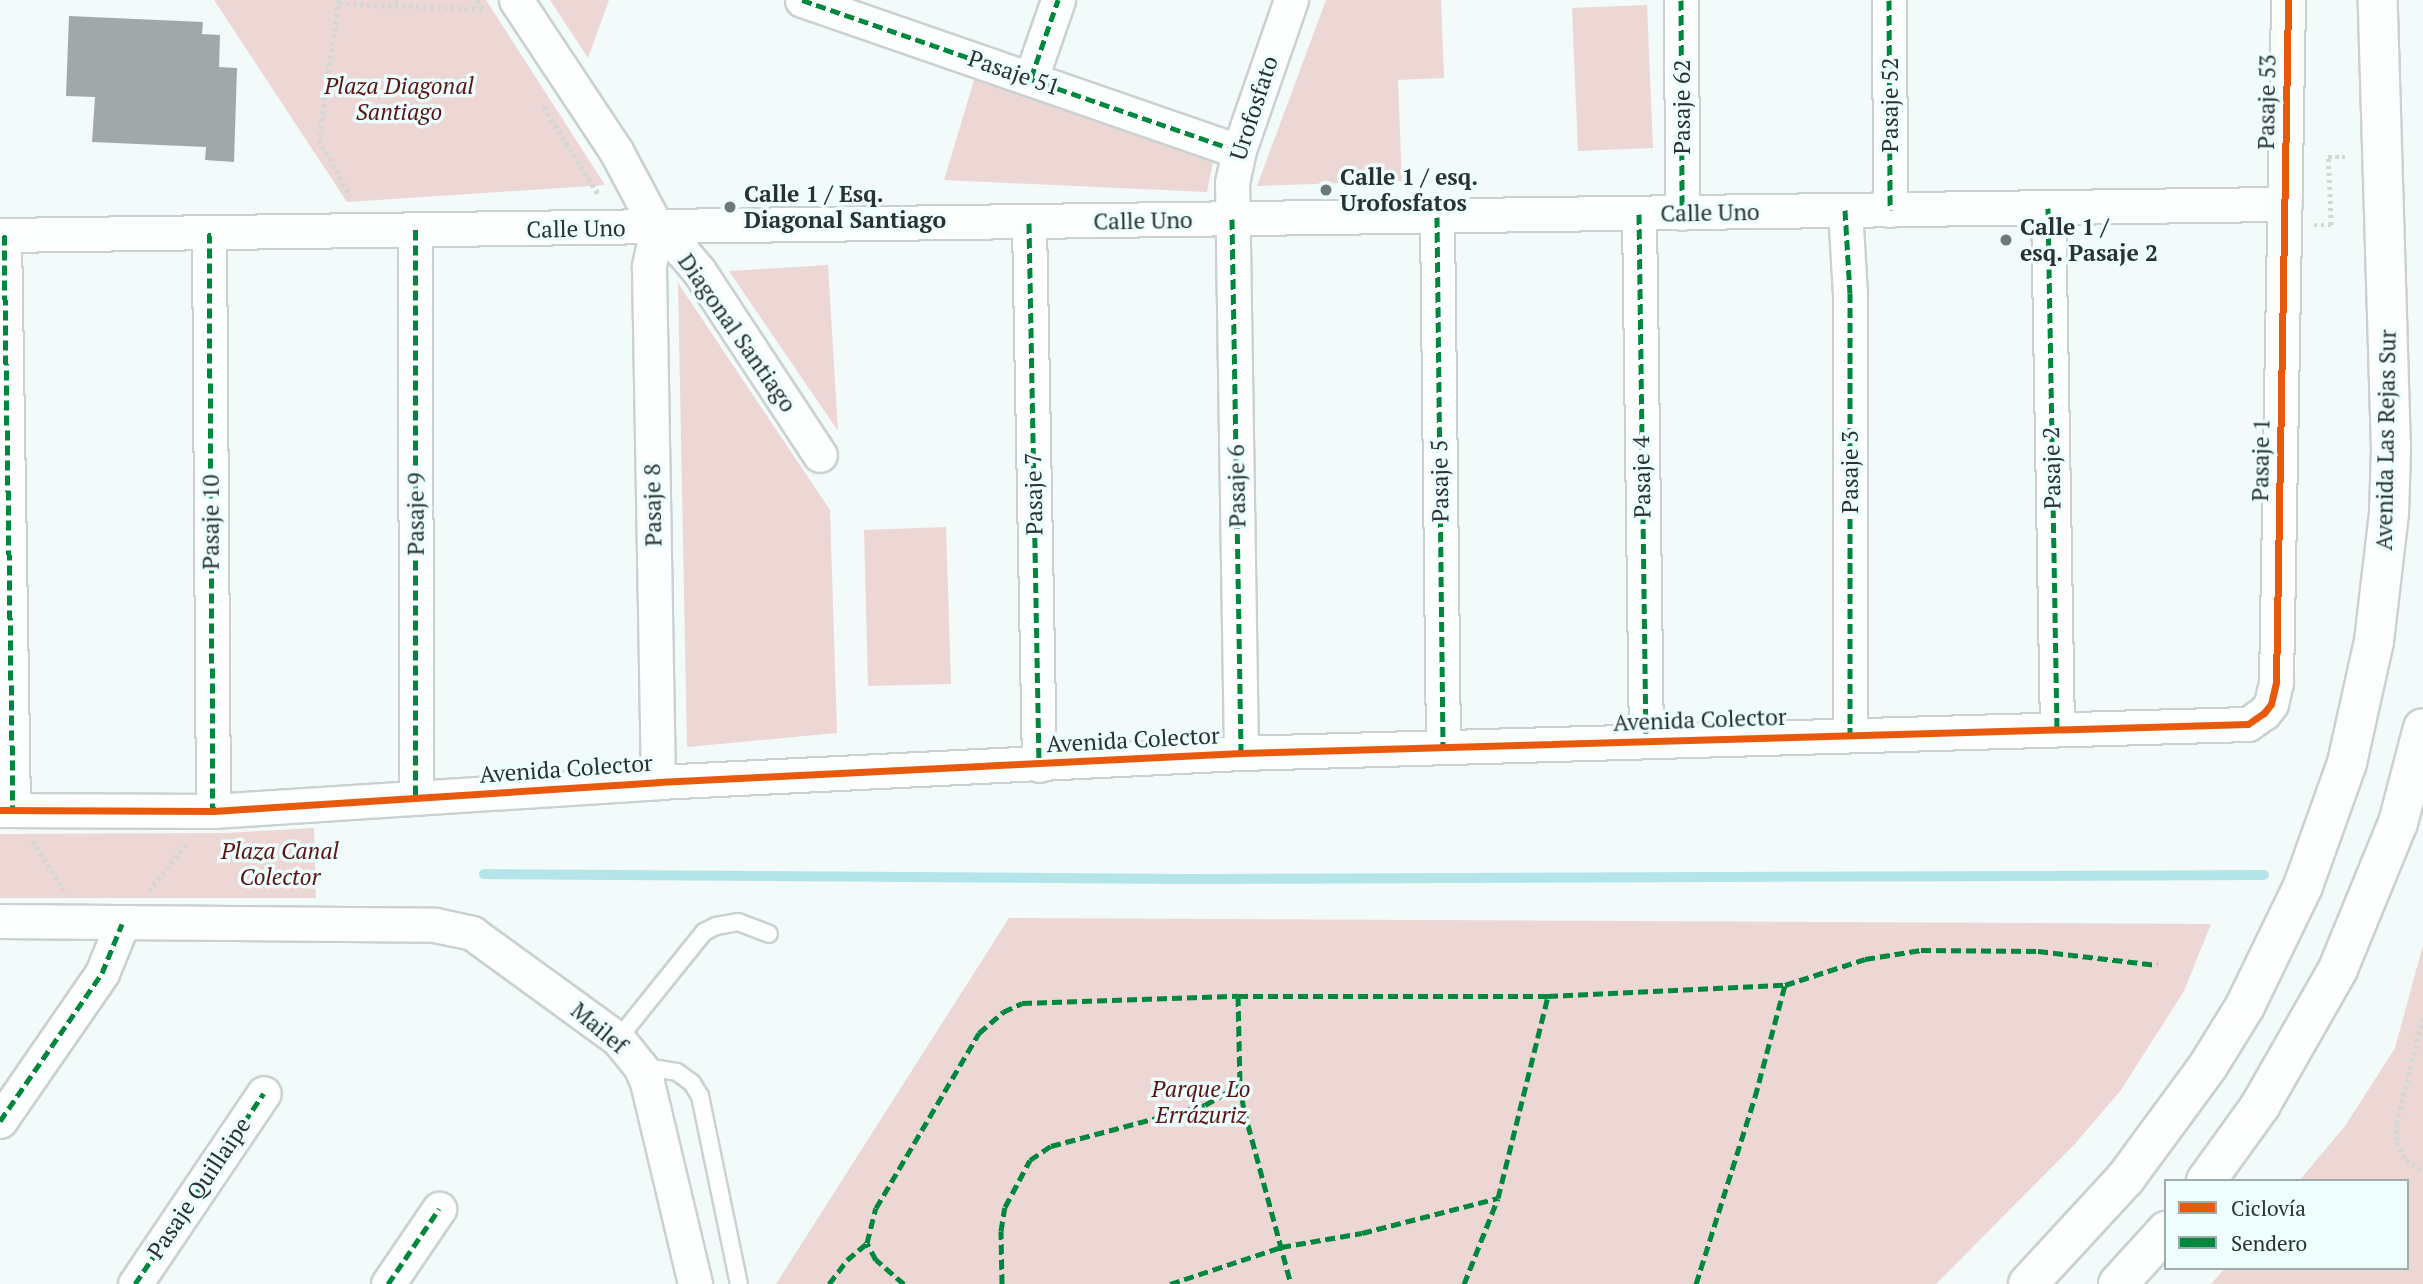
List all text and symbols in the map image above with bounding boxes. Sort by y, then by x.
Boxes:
street label: Pasaje 51 [965,44,1063,102]
street label: Urofosfato [1224,52,1284,164]
street label: Pasaje 53 [2252,54,2282,150]
street label: Pasaje 52 [1876,57,1904,153]
street label: Pasaje 62 [1668,59,1696,155]
park label: Plaza Diagonal Santiago [324,72,474,126]
place label: Calle 1 / esq. Urofosfatos [1340,163,1478,217]
place label: Calle 1 / Esq. Diagonal Santiago [744,180,946,234]
marker: Calle 1 / esq. Urofosfatos [1318,182,1334,198]
street label: Calle Uno [1660,198,1760,228]
marker: Calle 1 / Esq. Diagonal Santiago [722,199,738,215]
street label: Calle Uno [1093,206,1193,236]
place label: Calle 1 / esq. Pasaje 2 [2020,213,2159,267]
street label: Calle Uno [526,214,626,244]
marker: Calle 1 / esq. Pasaje 2 [1998,232,2014,248]
street label: Diagonal Santiago [672,249,802,417]
street label: Avenida Las Rejas Sur [2370,329,2402,551]
street label: Pasaje 1 [2246,418,2276,502]
street label: Pasaje 2 [2037,426,2067,510]
street label: Pasaje 3 [1836,431,1864,513]
street label: Pasaje 4 [1627,435,1657,519]
street label: Pasaje 5 [1425,439,1455,523]
street label: Pasaje 6 [1222,444,1252,528]
street label: Pasaje 7 [1019,452,1049,536]
street label: Pasaje 8 [638,463,668,547]
street label: Pasaje 9 [402,473,430,555]
street label: Pasaje 10 [197,474,225,570]
street label: Avenida Colector [1613,703,1787,737]
street label: Avenida Colector [1046,722,1220,758]
street label: Avenida Colector [478,749,654,789]
park label: Plaza Canal Colector [221,837,339,891]
street label: Mailef [565,997,633,1059]
park label: Parque Lo Errázuriz [1152,1075,1250,1129]
street label: Pasaje Quillaipe [141,1112,257,1264]
legend [2164,1179,2409,1270]
text: Ciclovía [2231,1194,2306,1222]
text: Sendero [2231,1229,2307,1257]

